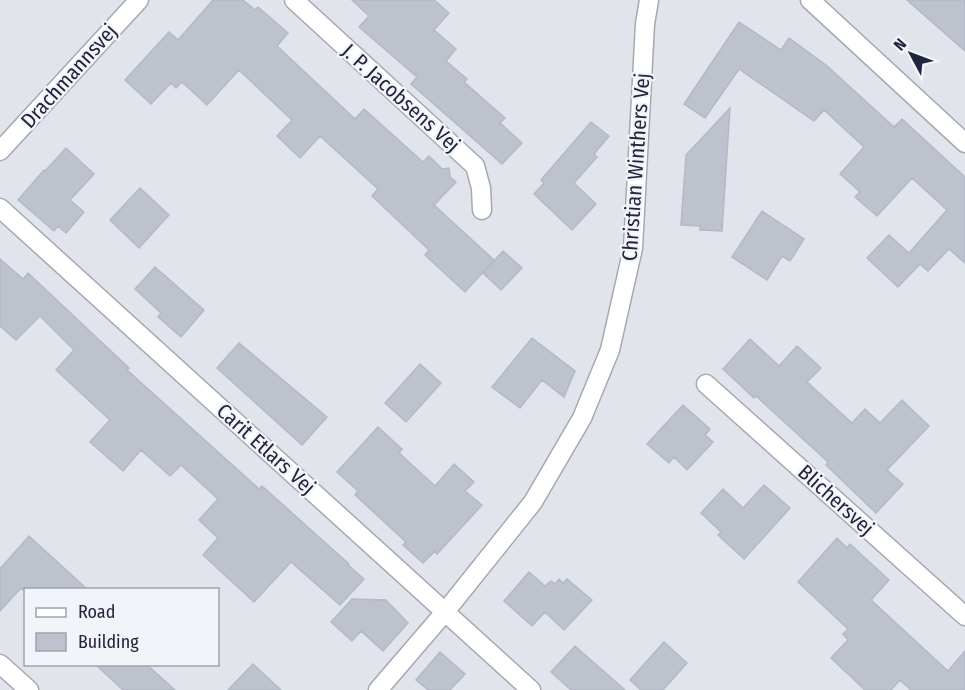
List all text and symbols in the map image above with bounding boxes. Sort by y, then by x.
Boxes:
street label: Drachmannsvej [15,18,123,134]
north arrow [881,24,941,84]
text: N [890,35,910,54]
street label: J. P. Jacobsens Vej [337,38,465,158]
street label: Christian Winthers Vej [616,72,656,262]
street label: Carit Etlars Vej [211,398,321,500]
street label: Blichersvej [793,459,879,541]
legend [24,588,219,666]
text: Road [78,601,115,623]
text: Building [78,631,139,653]

